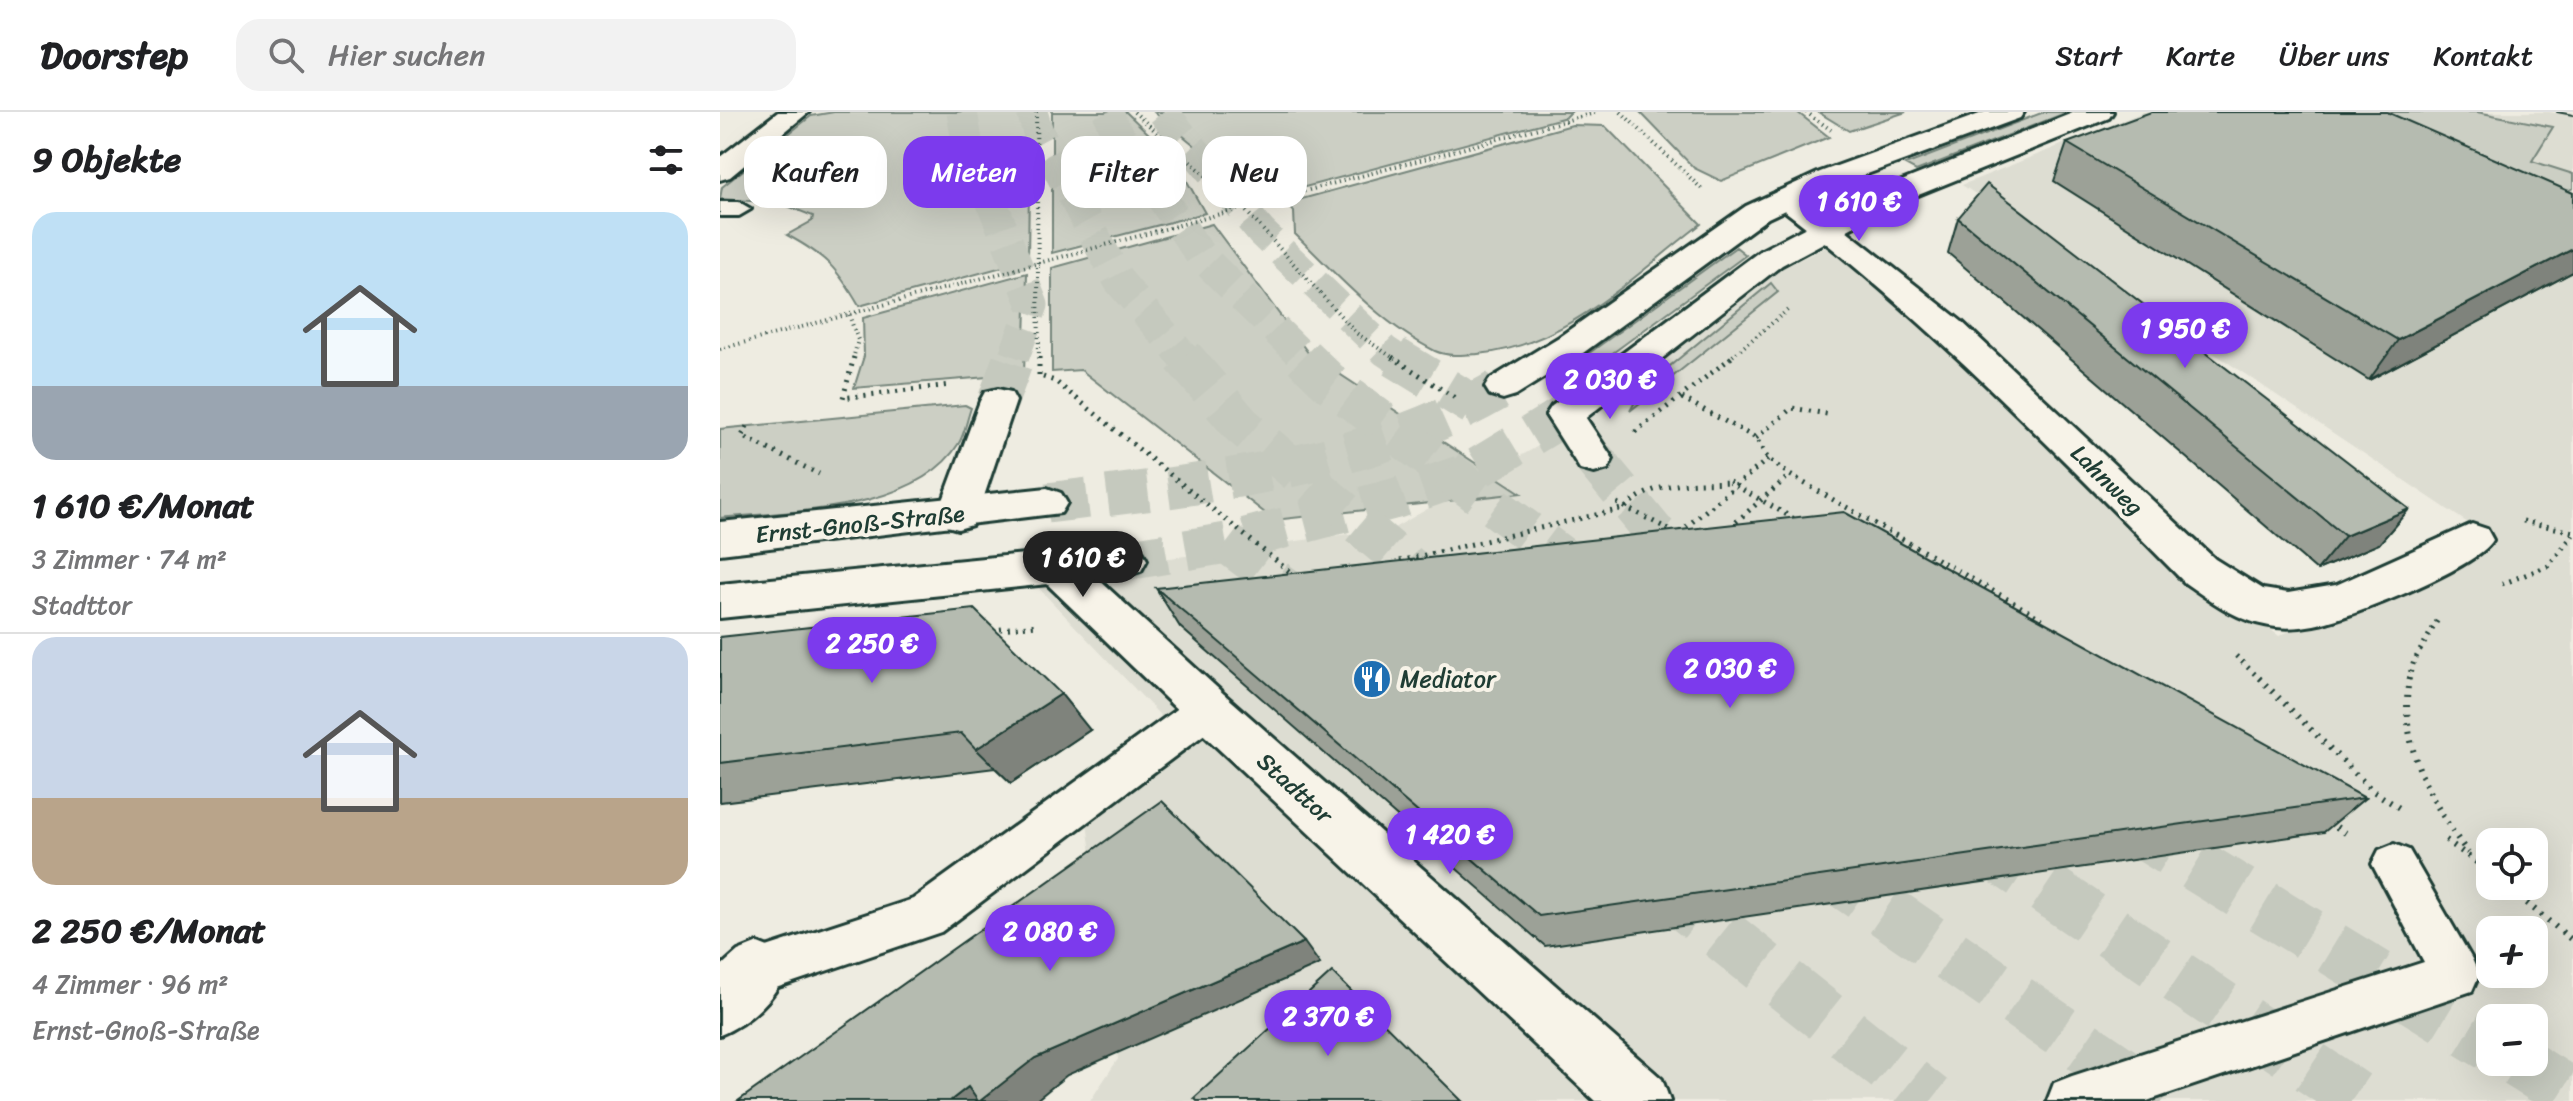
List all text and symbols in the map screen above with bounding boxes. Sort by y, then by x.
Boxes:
search box [236,19,796,91]
text: Doorstep [40,22,188,89]
text: Hier suchen [328,28,485,82]
text: Start [2055,31,2122,80]
text: Karte [2166,31,2235,80]
text: Über uns [2279,31,2389,80]
text: Kontakt [2433,31,2533,80]
icon: search [264,33,308,77]
text: 9 Objekte [32,130,181,190]
chip: Kaufen [744,136,887,208]
chip: Mieten [903,136,1045,208]
chip: Filter [1061,136,1186,208]
chip: Neu [1202,136,1307,208]
icon: filters [644,138,688,182]
pin: 1 610 € [1785,175,1933,243]
text: 1 610 € [1817,178,1901,224]
icon: home [288,264,432,408]
pin: 1 950 € [2111,302,2259,370]
text: 1 950 € [2140,305,2230,351]
pin: 2 030 € [1536,353,1684,421]
text: 2 030 € [1564,356,1656,402]
street label: Lahnweg [2060,434,2154,526]
text: 1 610 €/Monat [32,476,254,536]
street label: Ernst-Gnoß-Straße [753,492,967,556]
pin: 1 610 € [1009,531,1157,599]
text: 1 610 € [1041,534,1125,580]
text: 3 Zimmer · 74 m² [32,536,227,582]
text: Stadttor [32,582,132,628]
pin: 2 250 € [798,617,946,685]
text: 2 250 € [825,620,919,666]
pin: 2 030 € [1656,642,1804,710]
text: 2 030 € [1684,645,1776,691]
restaurant icon: Mediator [1351,658,1393,700]
place label: Mediator [1400,658,1497,700]
icon: home [288,689,432,833]
street label: Stadttor [1247,742,1344,835]
pin: 1 420 € [1376,808,1524,876]
text: 1 420 € [1405,811,1495,857]
map controls [2476,828,2548,1076]
button: locate [2476,828,2548,900]
text: 2 250 €/Monat [32,901,266,961]
pin: 2 080 € [976,905,1124,973]
text: 2 080 € [1003,908,1097,954]
button: + [2476,916,2548,988]
text: 4 Zimmer · 96 m² [32,961,228,1007]
pin: 2 370 € [1254,990,1402,1058]
text: 2 370 € [1282,993,1374,1039]
button: − [2476,1004,2548,1076]
text: Ernst-Gnoß-Straße [32,1007,260,1053]

